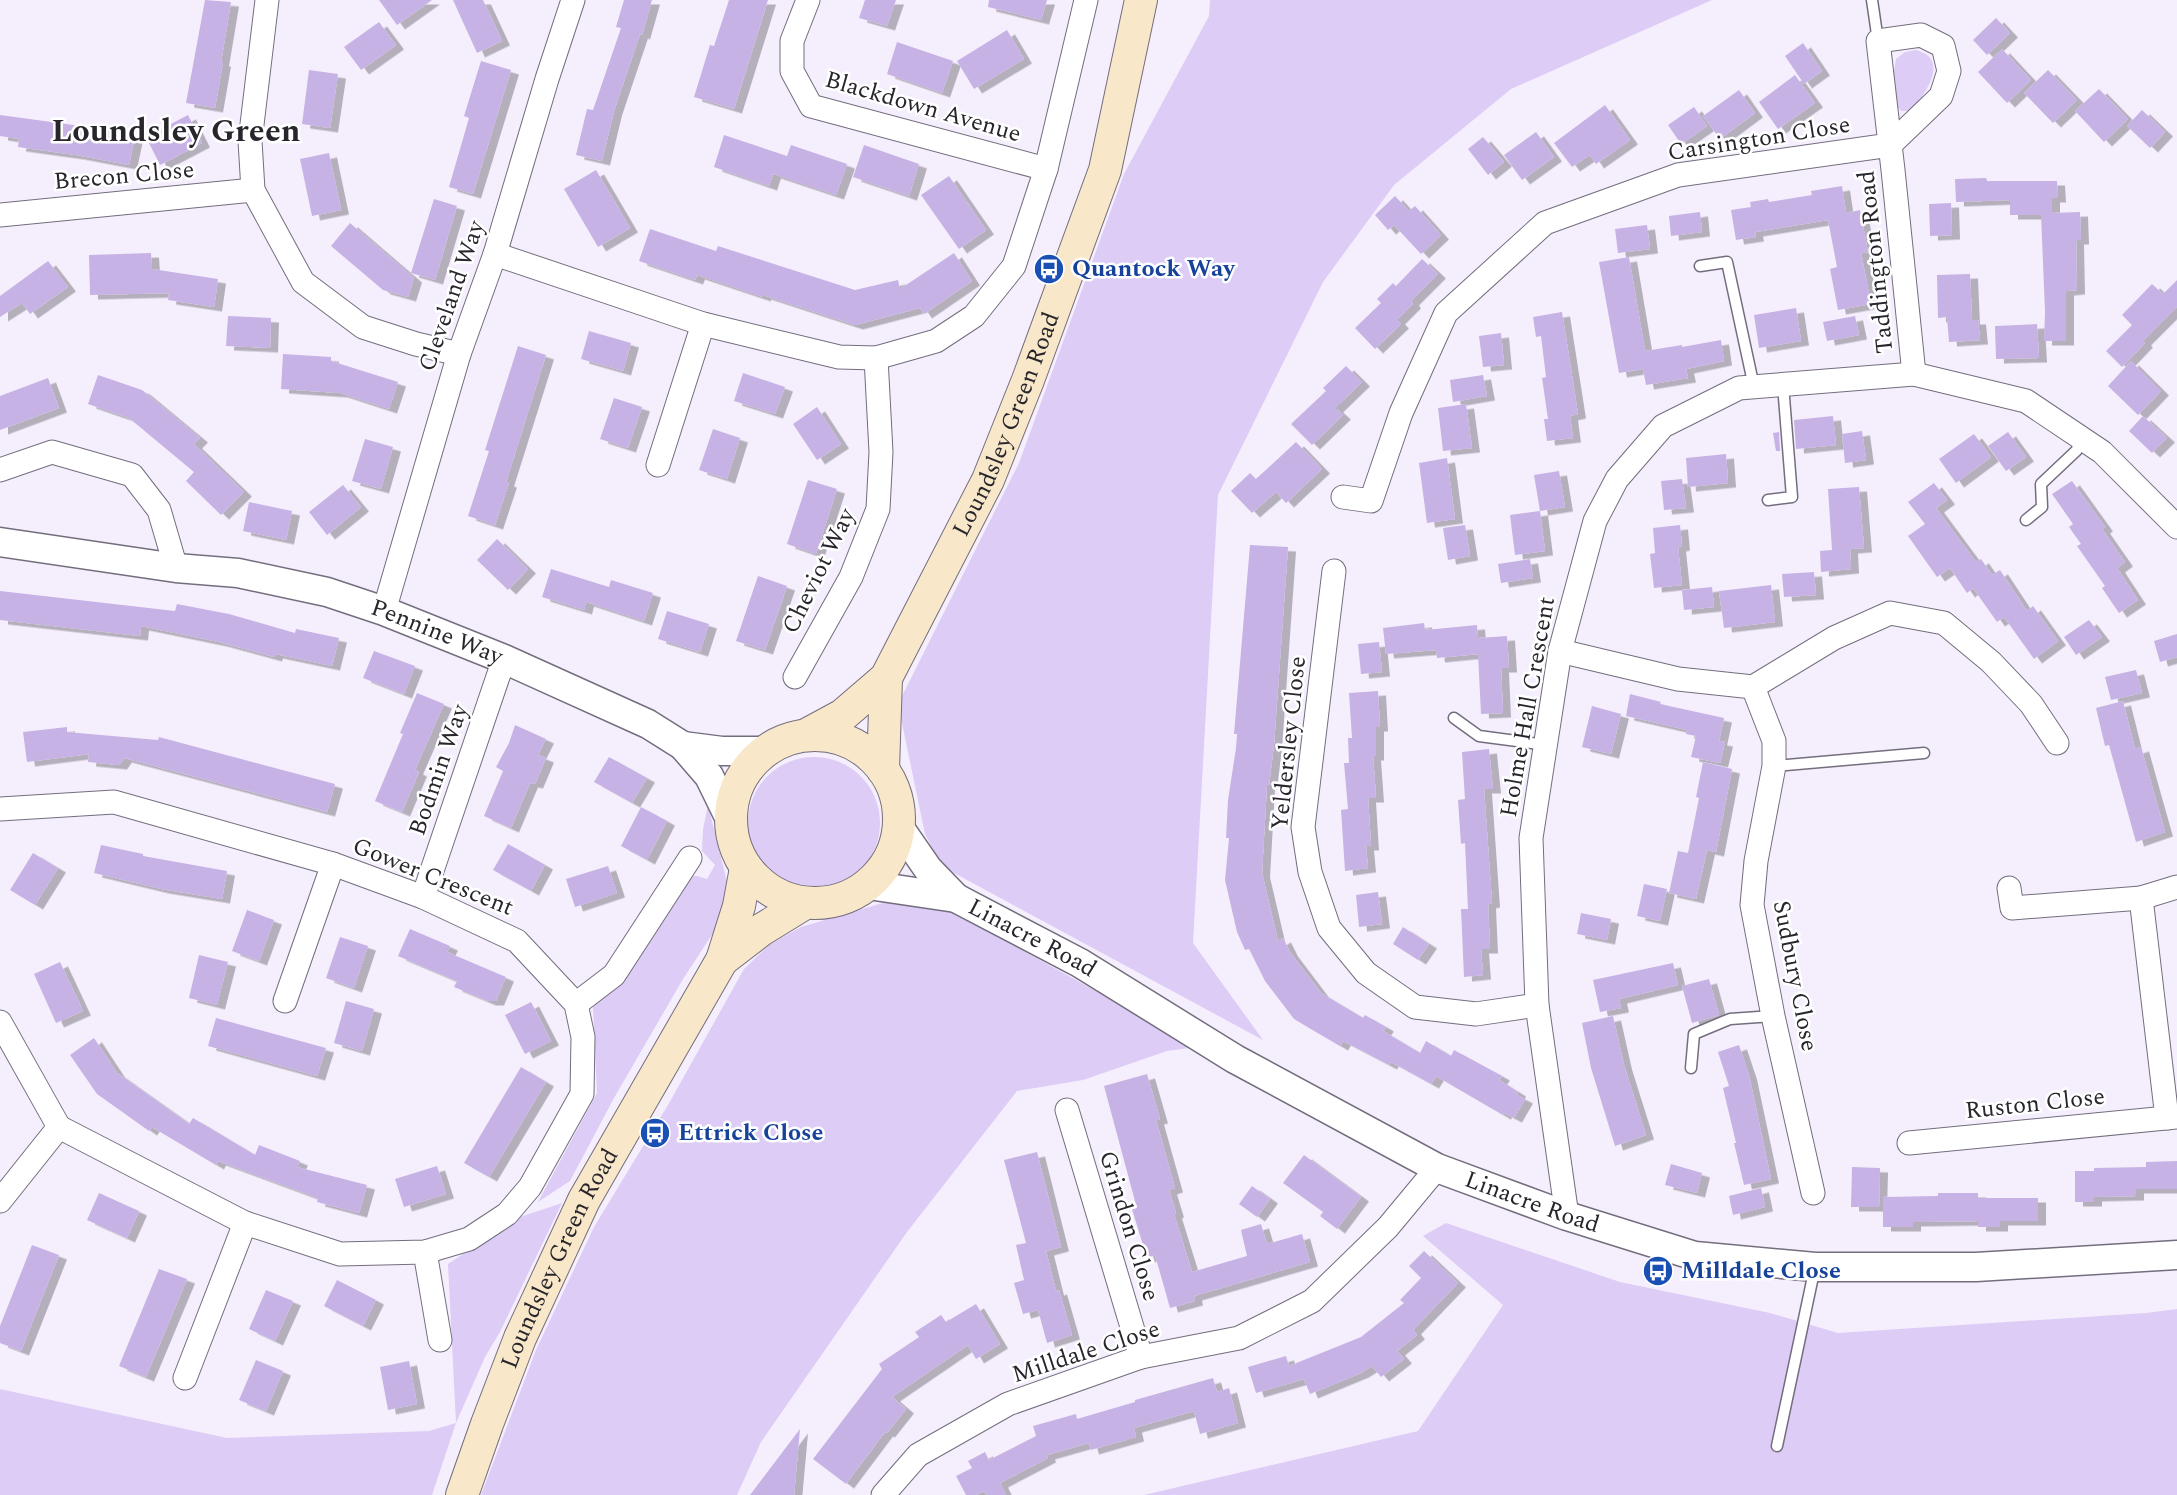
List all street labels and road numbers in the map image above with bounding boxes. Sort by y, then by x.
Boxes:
street label: Blackdown Avenue [821,62,1025,152]
street label: Carsington Close [1665,107,1853,171]
street label: Brecon Close [52,152,196,200]
street label: Taddington Road [1848,169,1904,355]
street label: Cleveland Way [409,214,495,376]
street label: Loundsley Green Road [944,307,1069,543]
street label: Cheviot Way [773,501,866,640]
street label: Pennine Way [366,590,510,675]
street label: Holme Hall Crescent [1491,594,1565,820]
street label: Yeldersley Close [1262,654,1316,832]
street label: Bodmin Way [400,698,479,841]
street label: Gower Crescent [347,828,519,926]
street label: Linacre Road [961,889,1104,987]
street label: Sudbury Close [1763,897,1827,1055]
street label: Ruston Close [1963,1079,2107,1129]
street label: Loundsley Green Road [492,1142,628,1374]
street label: Grindon Close [1089,1147,1169,1305]
street label: Linacre Road [1460,1162,1604,1243]
street label: Milldale Close [1007,1311,1165,1393]

